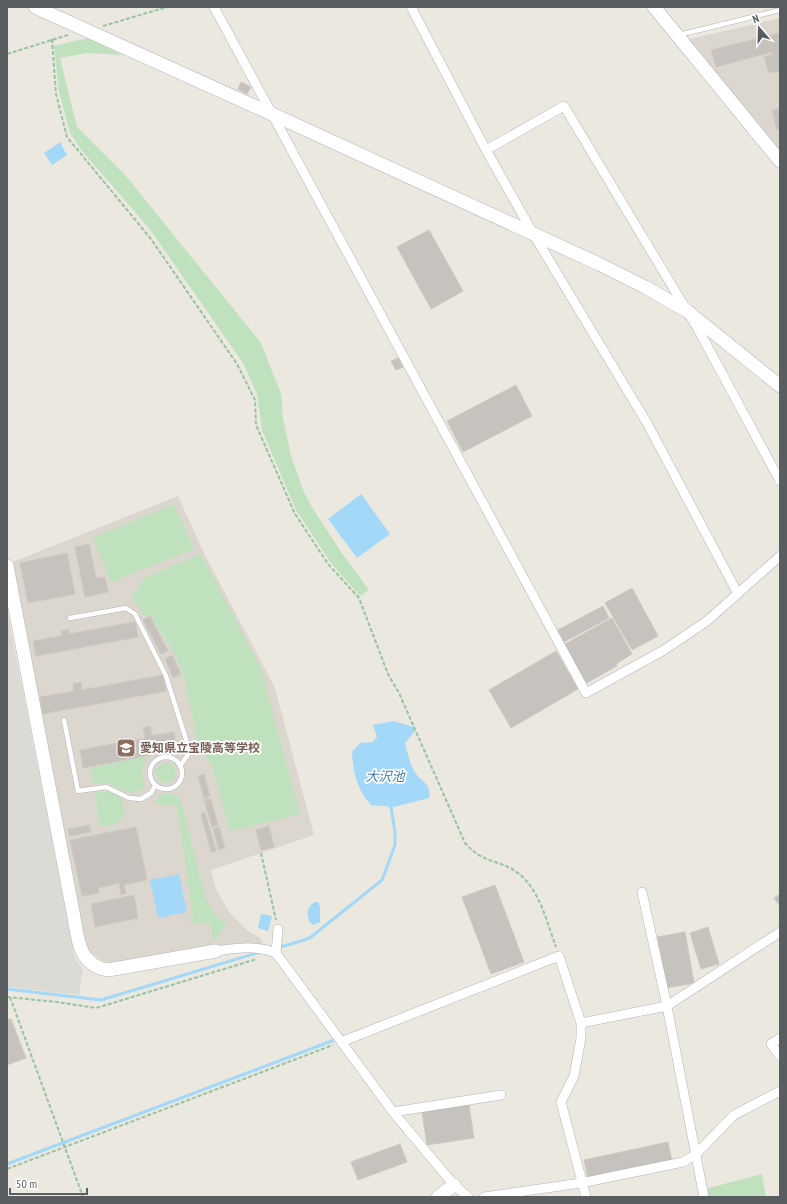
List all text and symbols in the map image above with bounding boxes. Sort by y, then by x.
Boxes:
north arrow [739,8,779,48]
text: N [750,11,761,26]
school or university icon: 愛知県立宝陵高等学校 [115,737,137,759]
place label: 愛知県立宝陵高等学校 [140,740,260,755]
water label: 大沢池 [365,768,406,785]
scale bar [10,1170,87,1196]
text: 50 m [16,1176,37,1191]

